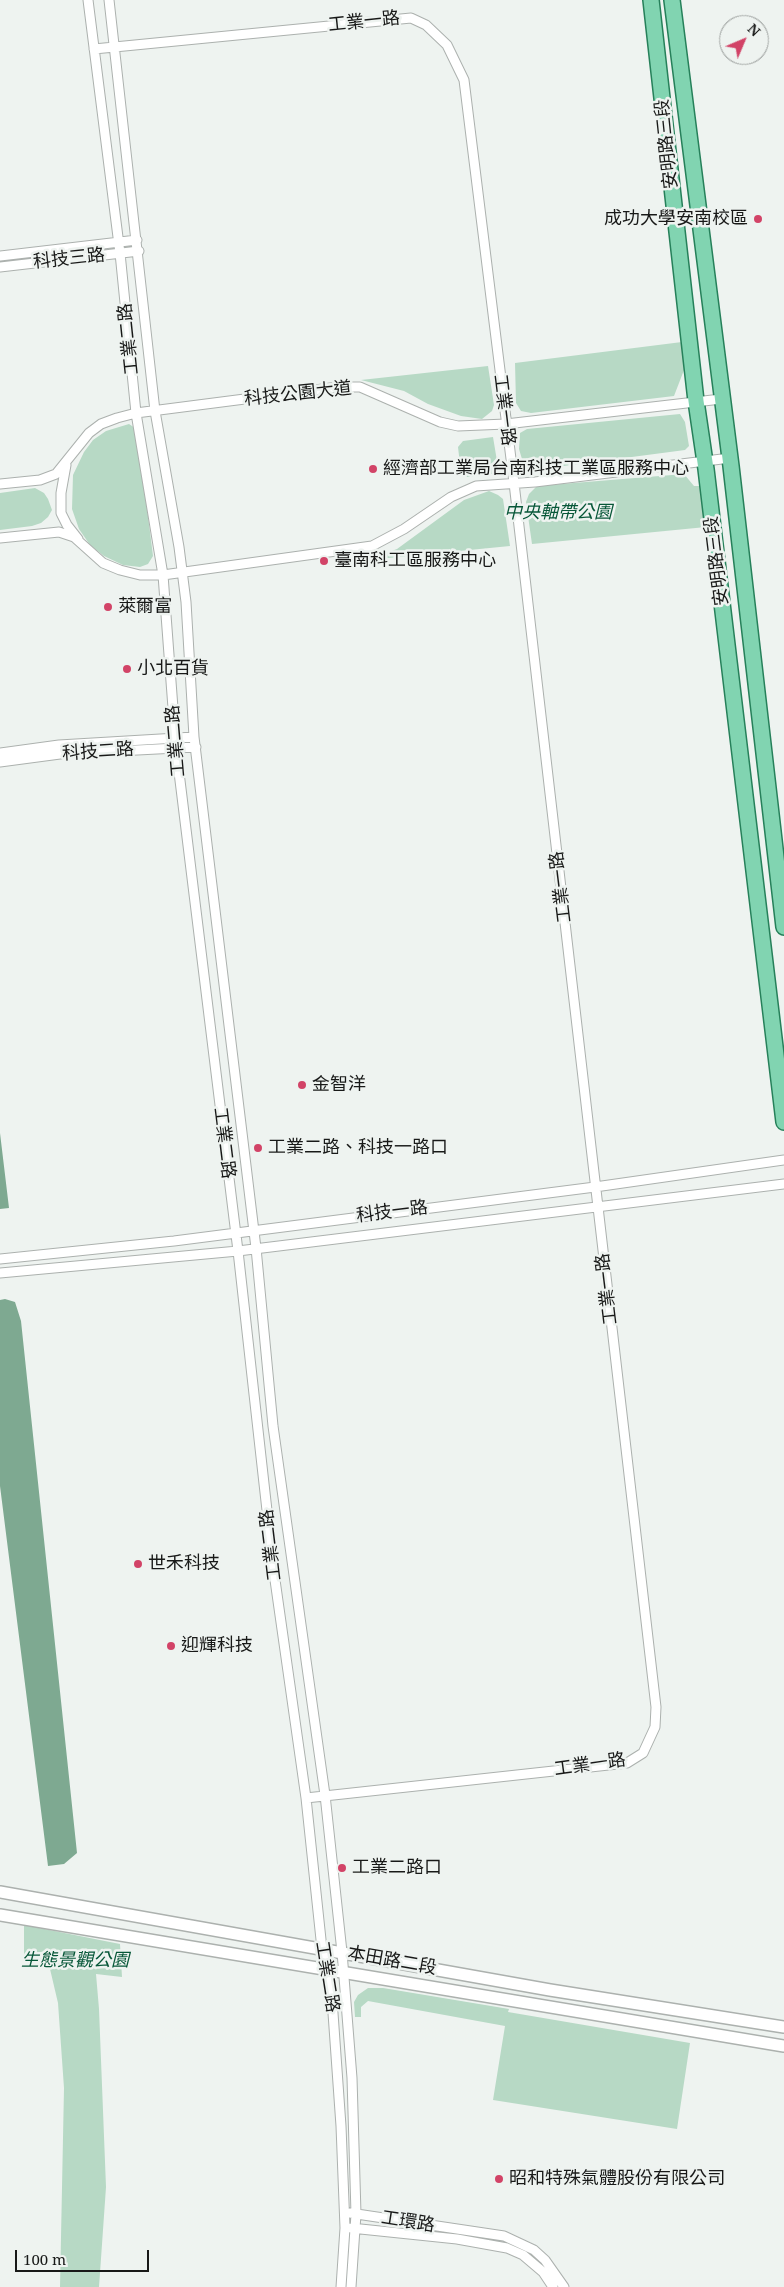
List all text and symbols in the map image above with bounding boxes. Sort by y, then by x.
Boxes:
street label: 工業一路 [327,7,401,37]
north arrow [719,15,769,65]
text: N [744,19,765,40]
street label: 安明路三段 [652,98,682,190]
place label: 成功大學安南校區 [604,208,748,230]
marker: 成功大學安南校區 [752,213,764,225]
street label: 科技三路 [32,244,106,274]
street label: 工業二路 [114,302,144,376]
street label: 工業一路 [489,373,519,447]
street label: 科技公園大道 [243,378,353,410]
place label: 經濟部工業局台南科技工業區服務中心 [383,458,689,480]
marker: 經濟部工業局台南科技工業區服務中心 [367,463,379,475]
park label: 中央軸帶公園 [504,502,612,524]
street label: 安明路三段 [701,515,733,607]
place label: 臺南科工區服務中心 [334,550,496,572]
marker: 臺南科工區服務中心 [318,555,330,567]
place label: 萊爾富 [118,596,172,618]
marker: 萊爾富 [102,601,114,613]
place label: 小北百貨 [137,658,209,680]
marker: 小北百貨 [121,663,133,675]
street label: 工業二路 [162,704,190,778]
street label: 科技二路 [61,739,135,765]
street label: 工業一路 [546,850,576,924]
place label: 金智洋 [312,1074,366,1096]
marker: 金智洋 [296,1079,308,1091]
street label: 工業二路 [209,1106,239,1180]
place label: 工業二路、科技一路口 [268,1137,448,1159]
marker: 工業二路、科技一路口 [252,1142,264,1154]
street label: 科技一路 [355,1197,429,1227]
street label: 工業一路 [592,1252,622,1326]
street label: 工業二路 [256,1508,286,1582]
place label: 世禾科技 [148,1553,220,1575]
marker: 世禾科技 [132,1558,144,1570]
place label: 迎輝科技 [181,1635,253,1657]
marker: 迎輝科技 [165,1640,177,1652]
street label: 工業一路 [553,1749,627,1781]
place label: 工業二路口 [352,1857,442,1879]
marker: 工業二路口 [336,1862,348,1874]
street label: 工業二路 [311,1940,343,2014]
street label: 本田路二段 [346,1943,438,1979]
park label: 生態景觀公園 [21,1950,129,1972]
place label: 昭和特殊氣體股份有限公司 [509,2168,725,2190]
marker: 昭和特殊氣體股份有限公司 [493,2173,505,2185]
street label: 工環路 [380,2207,436,2237]
scale bar [18,2240,151,2272]
text: 100 m [23,2249,66,2269]

